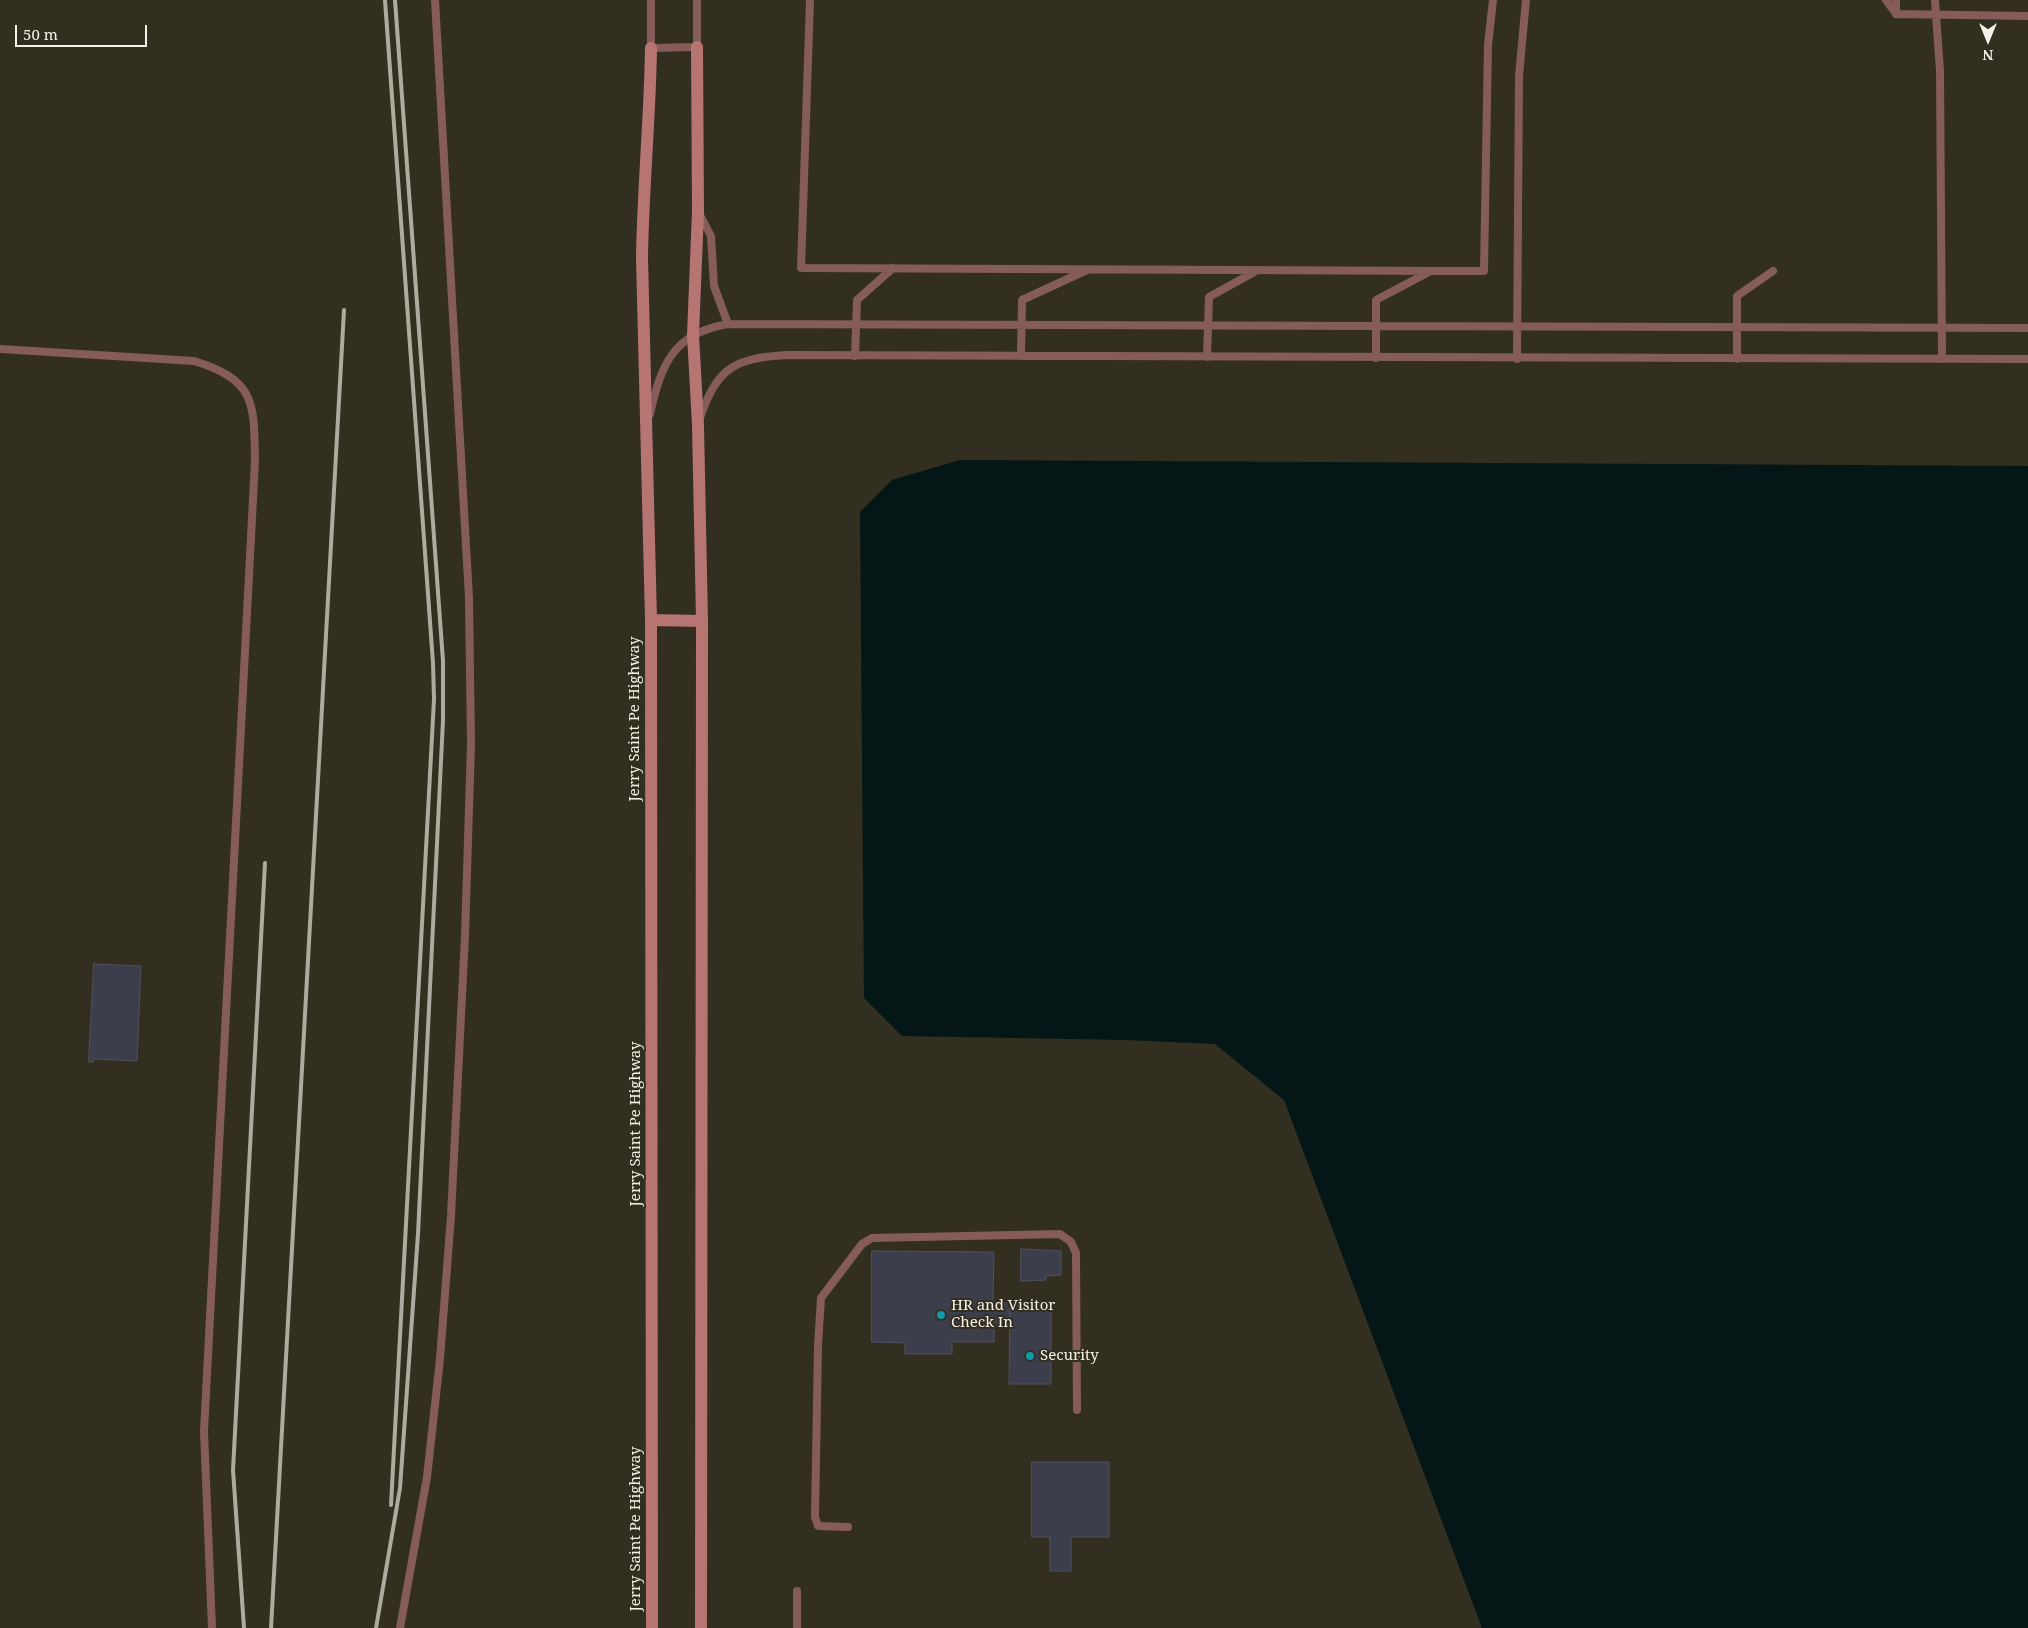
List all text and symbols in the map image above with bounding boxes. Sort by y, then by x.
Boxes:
scale bar [18,15,150,47]
north arrow [1963,15,2013,65]
text: 50 m [23,24,58,44]
text: N [1982,46,1994,65]
street label: Jerry Saint Pe Highway [626,637,644,801]
street label: Jerry Saint Pe Highway [627,1042,645,1206]
place label: HR and Visitor Check In [951,1297,1055,1332]
marker: HR and Visitor Check In [935,1309,947,1321]
place label: Security [1040,1347,1099,1365]
marker: Security [1024,1350,1036,1362]
street label: Jerry Saint Pe Highway [627,1447,645,1611]

